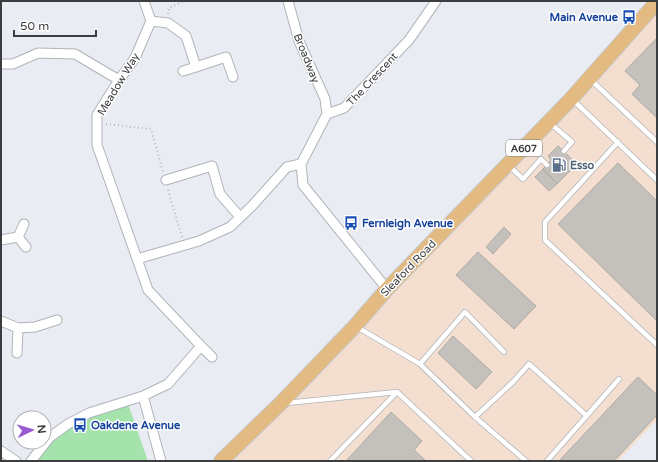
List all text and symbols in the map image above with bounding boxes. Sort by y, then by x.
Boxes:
bus stop icon: Main Avenue [621,9,637,25]
place label: Main Avenue [550,11,619,24]
scale bar [14,12,96,38]
text: 50 m [20,19,49,33]
street label: Broadway [291,32,322,85]
street label: The Crescent [344,50,400,109]
street label: Meadow Way [95,51,142,118]
road number: A607 [506,140,542,156]
fuel station icon: Esso [551,157,567,173]
place label: Esso [570,159,595,172]
bus stop icon: Fernleigh Avenue [343,215,359,231]
place label: Fernleigh Avenue [362,217,454,231]
street label: Sleaford Road [378,237,439,299]
north arrow [12,410,52,450]
bus stop icon: Oakdene Avenue [72,417,88,433]
place label: Oakdene Avenue [91,419,181,432]
text: N [35,424,48,434]

